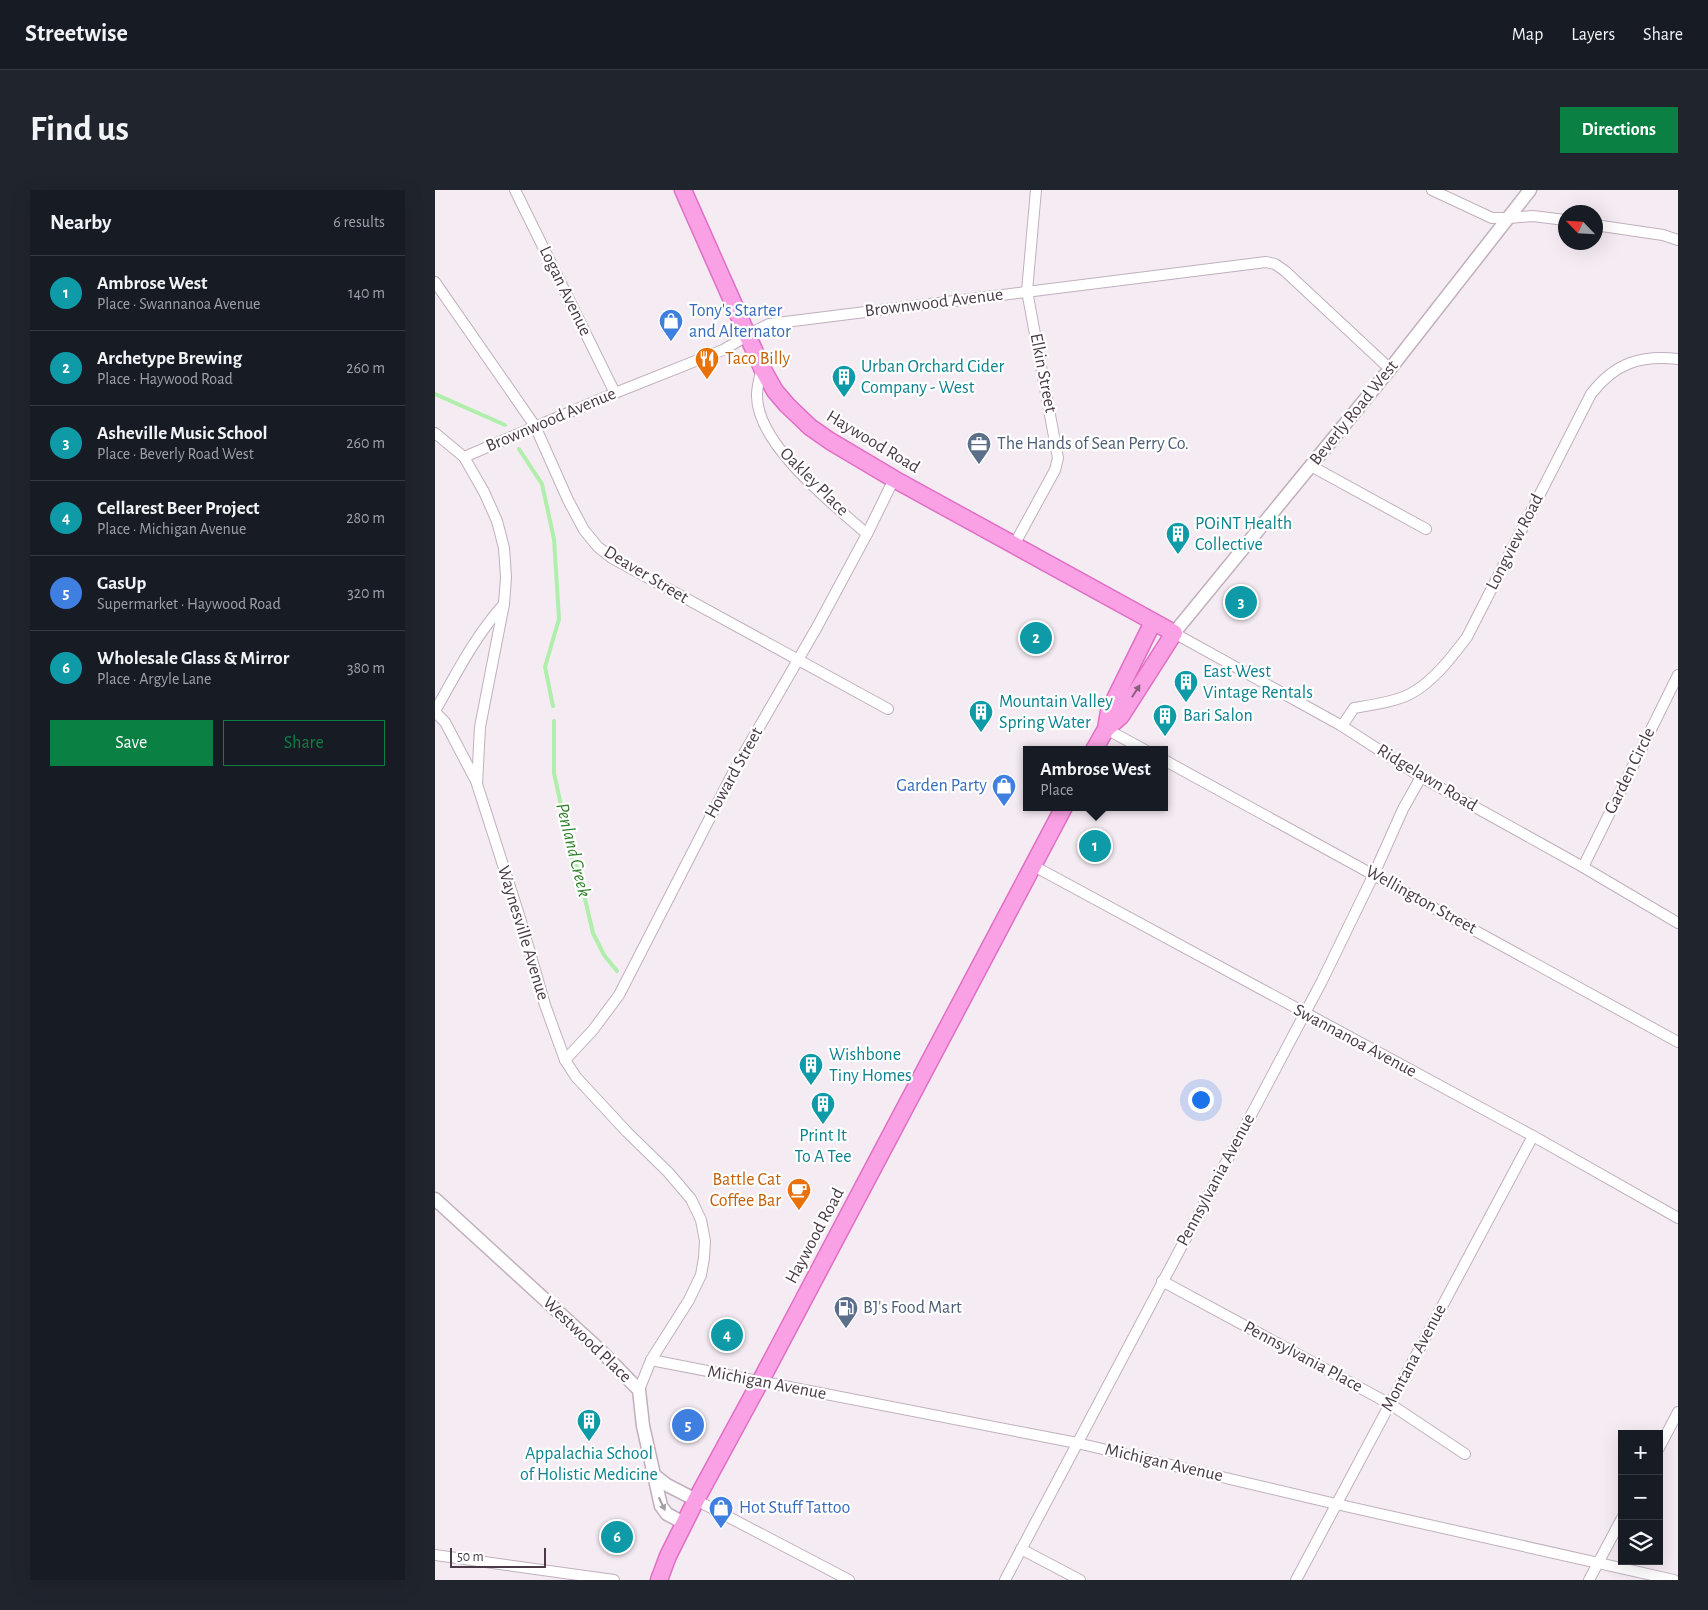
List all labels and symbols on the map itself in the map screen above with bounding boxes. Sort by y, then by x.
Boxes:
north arrow [1558,205,1603,250]
street label: Logan Avenue [536,243,594,339]
street label: Brownwood Avenue [864,286,1004,320]
place label: Tony's Starter and Alternator [689,302,791,341]
shop icon: Tony's Starter and Alternator [658,308,684,342]
street label: Elkin Street [1027,332,1060,414]
restaurant icon: Taco Billy [694,346,720,380]
place label: Taco Billy [725,350,791,368]
street label: Beverly Road West [1306,357,1402,469]
place label: Urban Orchard Cider Company - West [861,358,1004,397]
building icon: Urban Orchard Cider Company - West [831,364,857,398]
street label: Brownwood Avenue [483,385,619,455]
street label: Haywood Road [823,407,923,477]
office icon: The Hands of Sean Perry Co. [966,431,992,465]
place label: The Hands of Sean Perry Co. [997,435,1189,453]
street label: Oakley Place [776,444,852,520]
street label: Longview Road [1483,491,1547,593]
place label: POiNT Health Collective [1195,515,1292,554]
building icon: POiNT Health Collective [1165,521,1191,555]
street label: Deaver Street [601,543,691,607]
pin: 3 [1225,583,1257,621]
pin: 2 [1020,619,1052,657]
place label: East West Vintage Rentals [1203,663,1313,702]
building icon: East West Vintage Rentals [1173,669,1199,703]
one-way arrow [1132,685,1141,698]
place label: Mountain Valley Spring Water [999,693,1113,732]
building icon: Mountain Valley Spring Water [968,699,994,733]
building icon: Bari Salon [1152,703,1178,737]
place label: Bari Salon [1183,707,1253,725]
street label: Howard Street [702,724,766,822]
street label: Garden Circle [1601,725,1659,817]
street label: Ridgelawn Road [1374,741,1480,815]
shop icon: Garden Party [991,773,1017,807]
place label: Garden Party [896,777,987,795]
water label: Penland Creek [552,801,594,899]
pin: 1 [1079,827,1111,865]
street label: Wellington Street [1363,862,1480,938]
street label: Waynesville Avenue [494,864,552,1002]
street label: Swannanoa Avenue [1290,1001,1420,1081]
place label: Wishbone Tiny Homes [829,1046,912,1085]
building icon: Wishbone Tiny Homes [798,1052,824,1086]
your location [1188,1087,1214,1113]
building icon: Print It To A Tee [810,1091,836,1125]
street label: Pennsylvania Avenue [1174,1111,1258,1249]
place label: Print It To A Tee [794,1127,852,1166]
place label: Battle Cat Coffee Bar [710,1171,781,1210]
cafe icon: Battle Cat Coffee Bar [786,1177,812,1211]
street label: Haywood Road [782,1185,848,1287]
street label: Westwood Place [539,1294,635,1386]
fuel station icon: BJ's Food Mart [833,1295,859,1329]
place label: BJ's Food Mart [863,1299,962,1317]
street label: Montana Avenue [1378,1301,1450,1415]
pin: 4 [711,1316,743,1354]
street label: Pennsylvania Place [1241,1318,1365,1396]
street label: Michigan Avenue [706,1363,828,1403]
pin: 5 [672,1406,704,1444]
building icon: Appalachia School of Holistic Medicine [576,1408,602,1442]
street label: Michigan Avenue [1103,1441,1225,1485]
place label: Appalachia School of Holistic Medicine [520,1445,658,1484]
shop icon: Hot Stuff Tattoo [708,1495,734,1529]
one-way arrow [659,1497,667,1511]
place label: Hot Stuff Tattoo [739,1499,851,1517]
pin: 6 [601,1518,633,1556]
scale bar [450,1545,546,1568]

